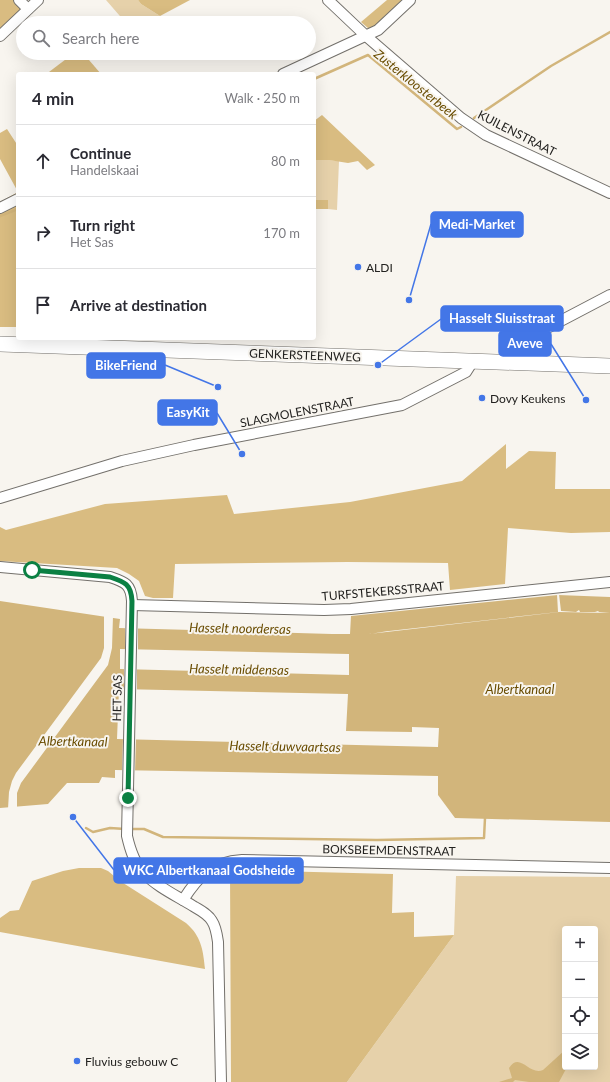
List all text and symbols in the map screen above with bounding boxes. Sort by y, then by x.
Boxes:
search box [16,16,316,60]
icon: search [30,27,52,49]
text: Search here [62,29,139,47]
water label: Zusterkloosterbeek [370,45,462,123]
text: 4 min [32,88,74,109]
text: Walk · 250 m [224,90,300,106]
street label: KUILENSTRAAT [475,107,559,159]
text: Continue [70,144,131,162]
icon: ahead [32,150,54,172]
text: 80 m [271,153,300,169]
text: Handelskaai [70,162,139,178]
callout: Medi-Market [431,212,523,237]
text: Turn right [70,216,135,234]
text: Medi-Market [439,216,515,232]
icon: right [32,222,54,244]
text: 170 m [263,225,300,241]
text: Het Sas [70,234,114,250]
place label: ALDI [366,260,393,275]
marker: ALDI [353,262,363,272]
icon: arrive [32,294,54,316]
text: Arrive at destination [70,296,207,314]
callout: Hasselt Sluisstraat [441,306,563,331]
text: Hasselt Sluisstraat [449,310,555,326]
callout: Aveve [499,331,551,356]
text: Aveve [506,335,543,351]
street label: GENKERSTEENWEG [249,346,361,364]
callout: BikeFriend [87,353,165,378]
text: BikeFriend [95,357,157,373]
place label: Dovy Keukens [490,391,565,406]
marker: Dovy Keukens [477,393,487,403]
street label: SLAGMOLENSTRAAT [239,394,355,430]
callout: EasyKit [158,400,217,425]
text: EasyKit [166,404,210,420]
route start [23,561,41,579]
street label: TURFSTEKERSSTRAAT [321,578,445,604]
water label: Hasselt noordersas [189,619,291,637]
water label: Hasselt middensas [189,660,289,678]
street label: HET SAS [109,674,125,722]
water label: Albertkanaal [485,681,555,697]
water label: Albertkanaal [37,732,108,750]
water label: Hasselt duwvaartsas [229,737,341,755]
route end [119,789,137,807]
street label: BOKSBEEMDENSTRAAT [322,841,456,859]
callout: WKC Albertkanaal Godsheide [114,858,303,883]
text: WKC Albertkanaal Godsheide [123,862,295,878]
map controls [562,926,598,1070]
button: + [562,926,598,962]
button: − [562,962,598,998]
button: locate [562,998,598,1034]
button: layers [562,1034,598,1070]
place label: Fluvius gebouw C [85,1054,178,1069]
marker: Fluvius gebouw C [72,1056,82,1066]

